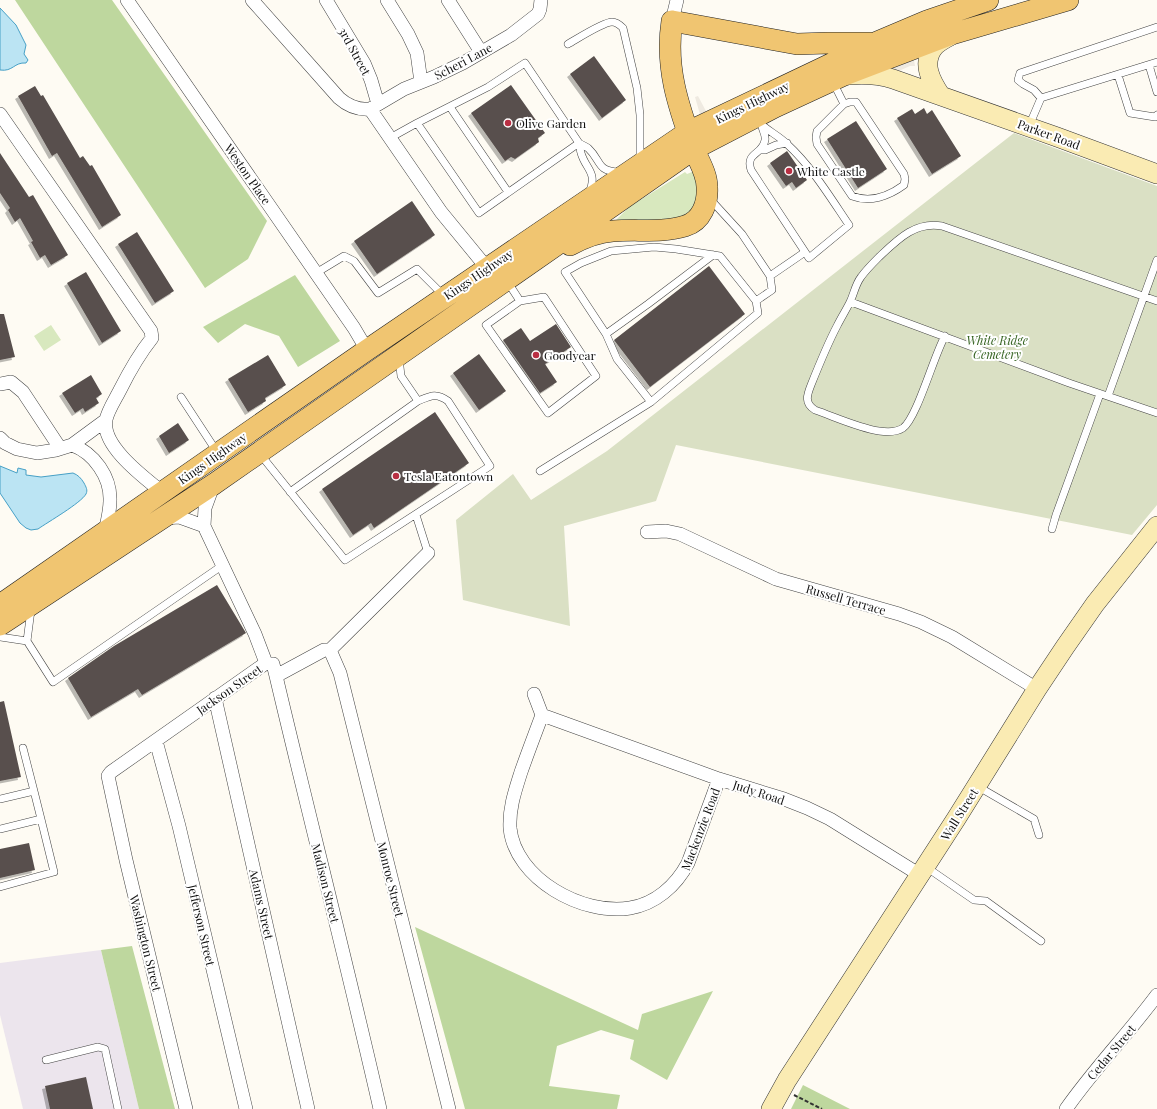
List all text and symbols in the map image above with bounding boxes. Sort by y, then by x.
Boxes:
street label: 3rd Street [335,24,375,79]
street label: Scheri Lane [431,39,495,83]
street label: Kings Highway [713,77,791,127]
place label: Olive Garden [516,115,586,131]
street label: Parker Road [1015,115,1083,153]
marker: Olive Garden [503,118,513,128]
street label: Weston Place [221,140,275,208]
place label: White Castle [796,163,865,179]
marker: White Castle [784,166,794,176]
street label: Kings Highway [440,245,516,303]
park label: White Ridge Cemetery [966,332,1028,362]
place label: Goodyear [544,347,597,363]
marker: Goodyear [531,350,541,360]
street label: Kings Highway [175,428,249,488]
place label: Tesla Eatontown [404,468,493,484]
marker: Tesla Eatontown [391,471,401,481]
street label: Russell Terrace [804,580,888,618]
street label: Jackson Street [192,660,265,718]
street label: Judy Road [730,776,787,808]
street label: Wall Street [936,784,982,844]
street label: Mackenzie Road [677,785,723,873]
street label: Monroe Street [374,840,408,919]
street label: Madison Street [308,842,344,925]
street label: Adams Street [246,866,278,941]
street label: Jefferson Street [185,882,219,968]
street label: Washington Street [126,892,166,994]
street label: Cedar Street [1083,1020,1139,1083]

